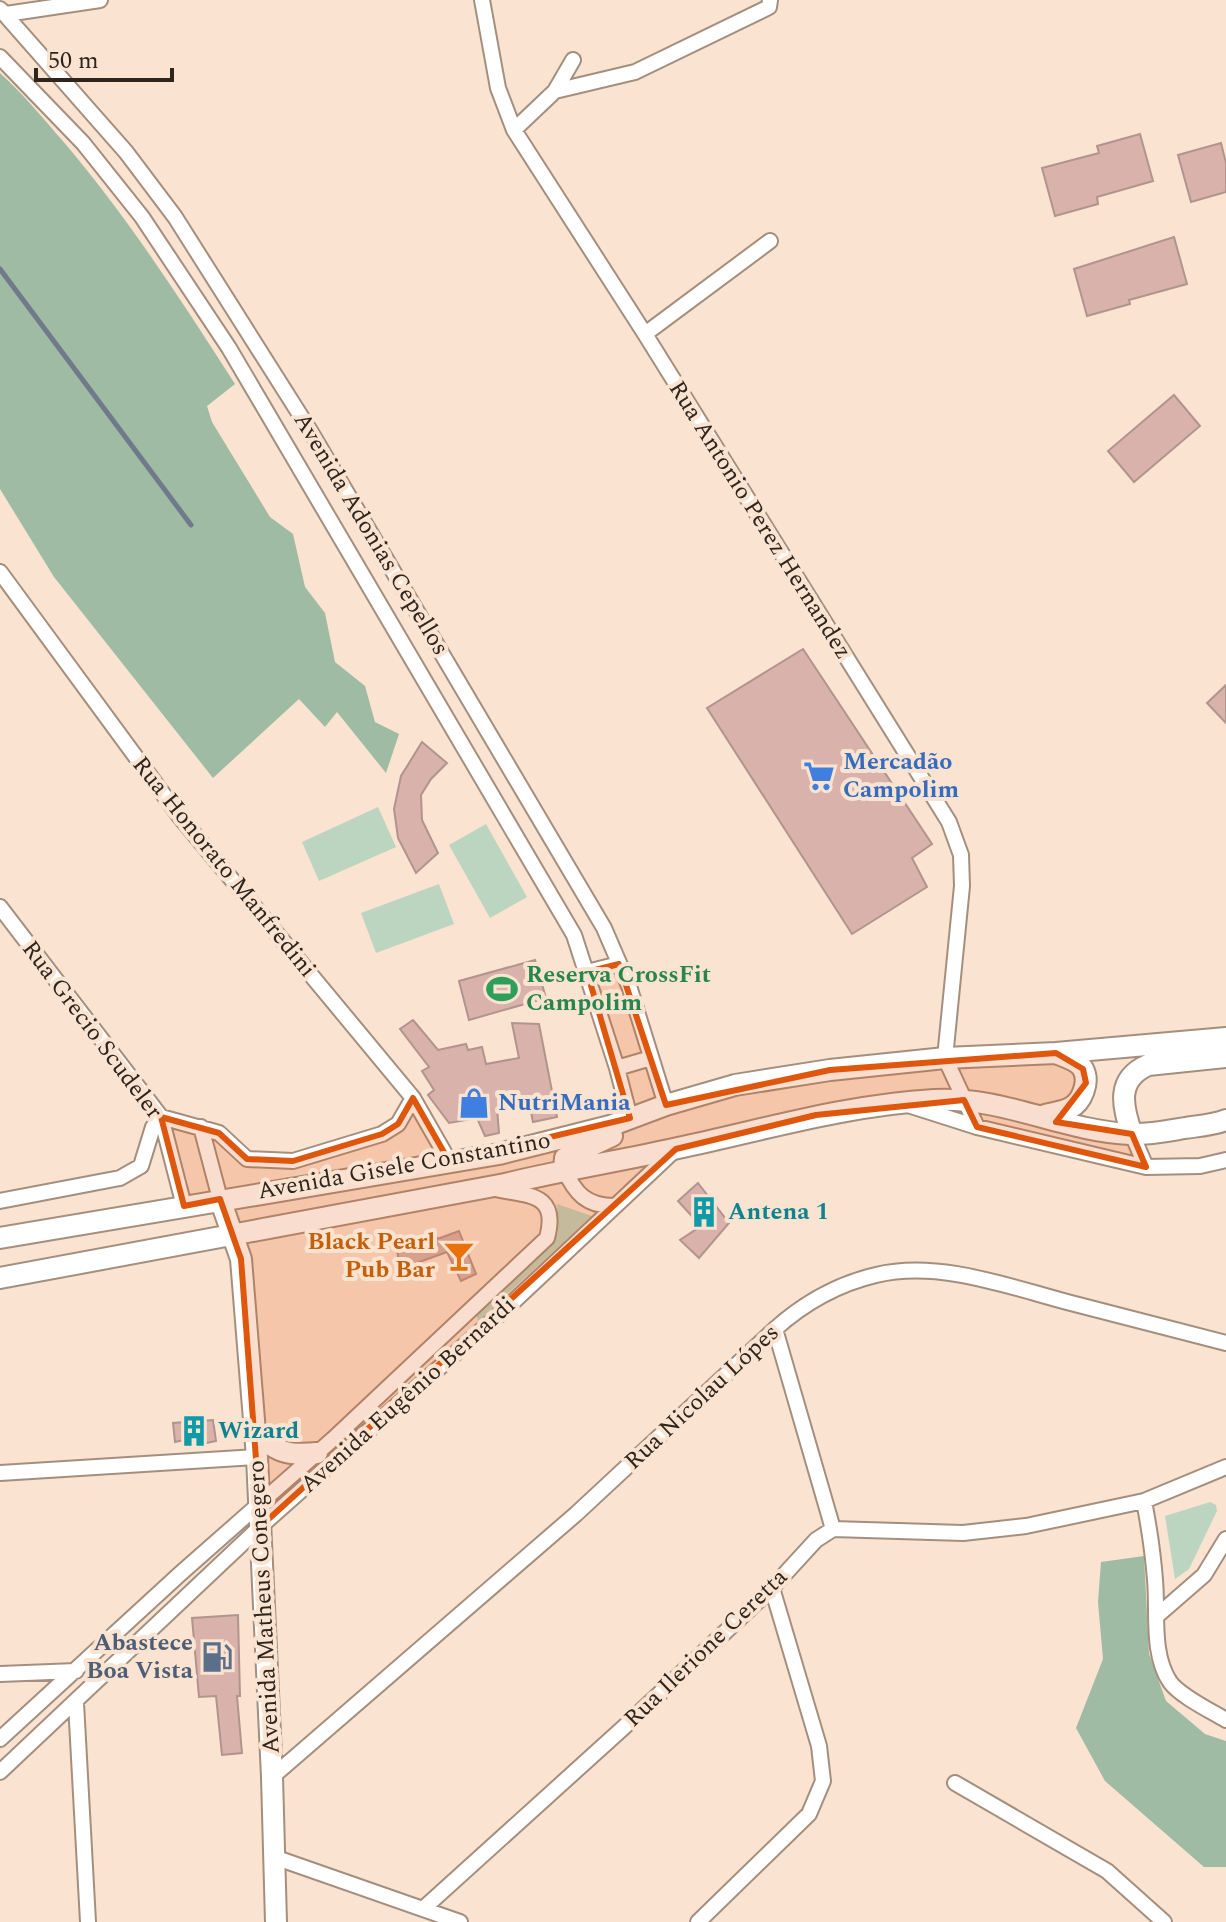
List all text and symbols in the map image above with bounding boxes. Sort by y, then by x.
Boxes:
scale bar [36,32,172,82]
text: 50 m [48,43,99,79]
street label: Rua Antonio Perez Hernandez [659,374,861,666]
street label: Avenida Adonias Cepellos [284,406,458,662]
place label: Mercadão Campolim [843,744,959,808]
street label: Rua Honorato Manfredini [123,749,325,985]
supermarket icon: Mercadão Campolim [802,759,836,793]
street label: Rua Grecio Scudeler [13,933,171,1127]
place label: Reserva CrossFit Campolim [526,957,711,1021]
sports icon: Reserva CrossFit Campolim [485,972,519,1006]
place label: NutriMania [498,1085,631,1121]
shop icon: NutriMania [457,1086,491,1120]
street label: Avenida Gisele Constantino [255,1122,553,1210]
place label: Antena 1 [728,1194,829,1230]
building icon: Antena 1 [687,1195,721,1229]
place label: Black Pearl Pub Bar [308,1224,436,1288]
bar icon: Black Pearl Pub Bar [442,1239,476,1273]
street label: Avenida Eugênio Bernardi [292,1288,524,1502]
street label: Rua Nicolau Lópes [616,1316,788,1478]
place label: Wizard [218,1413,299,1449]
building icon: Wizard [177,1414,211,1448]
street label: Avenida Matheus Conegero [238,1459,290,1755]
street label: Rua Ilerione Ceretta [616,1560,796,1736]
place label: Abastece Boa Vista [86,1625,194,1689]
fuel station icon: Abastece Boa Vista [200,1640,234,1674]

